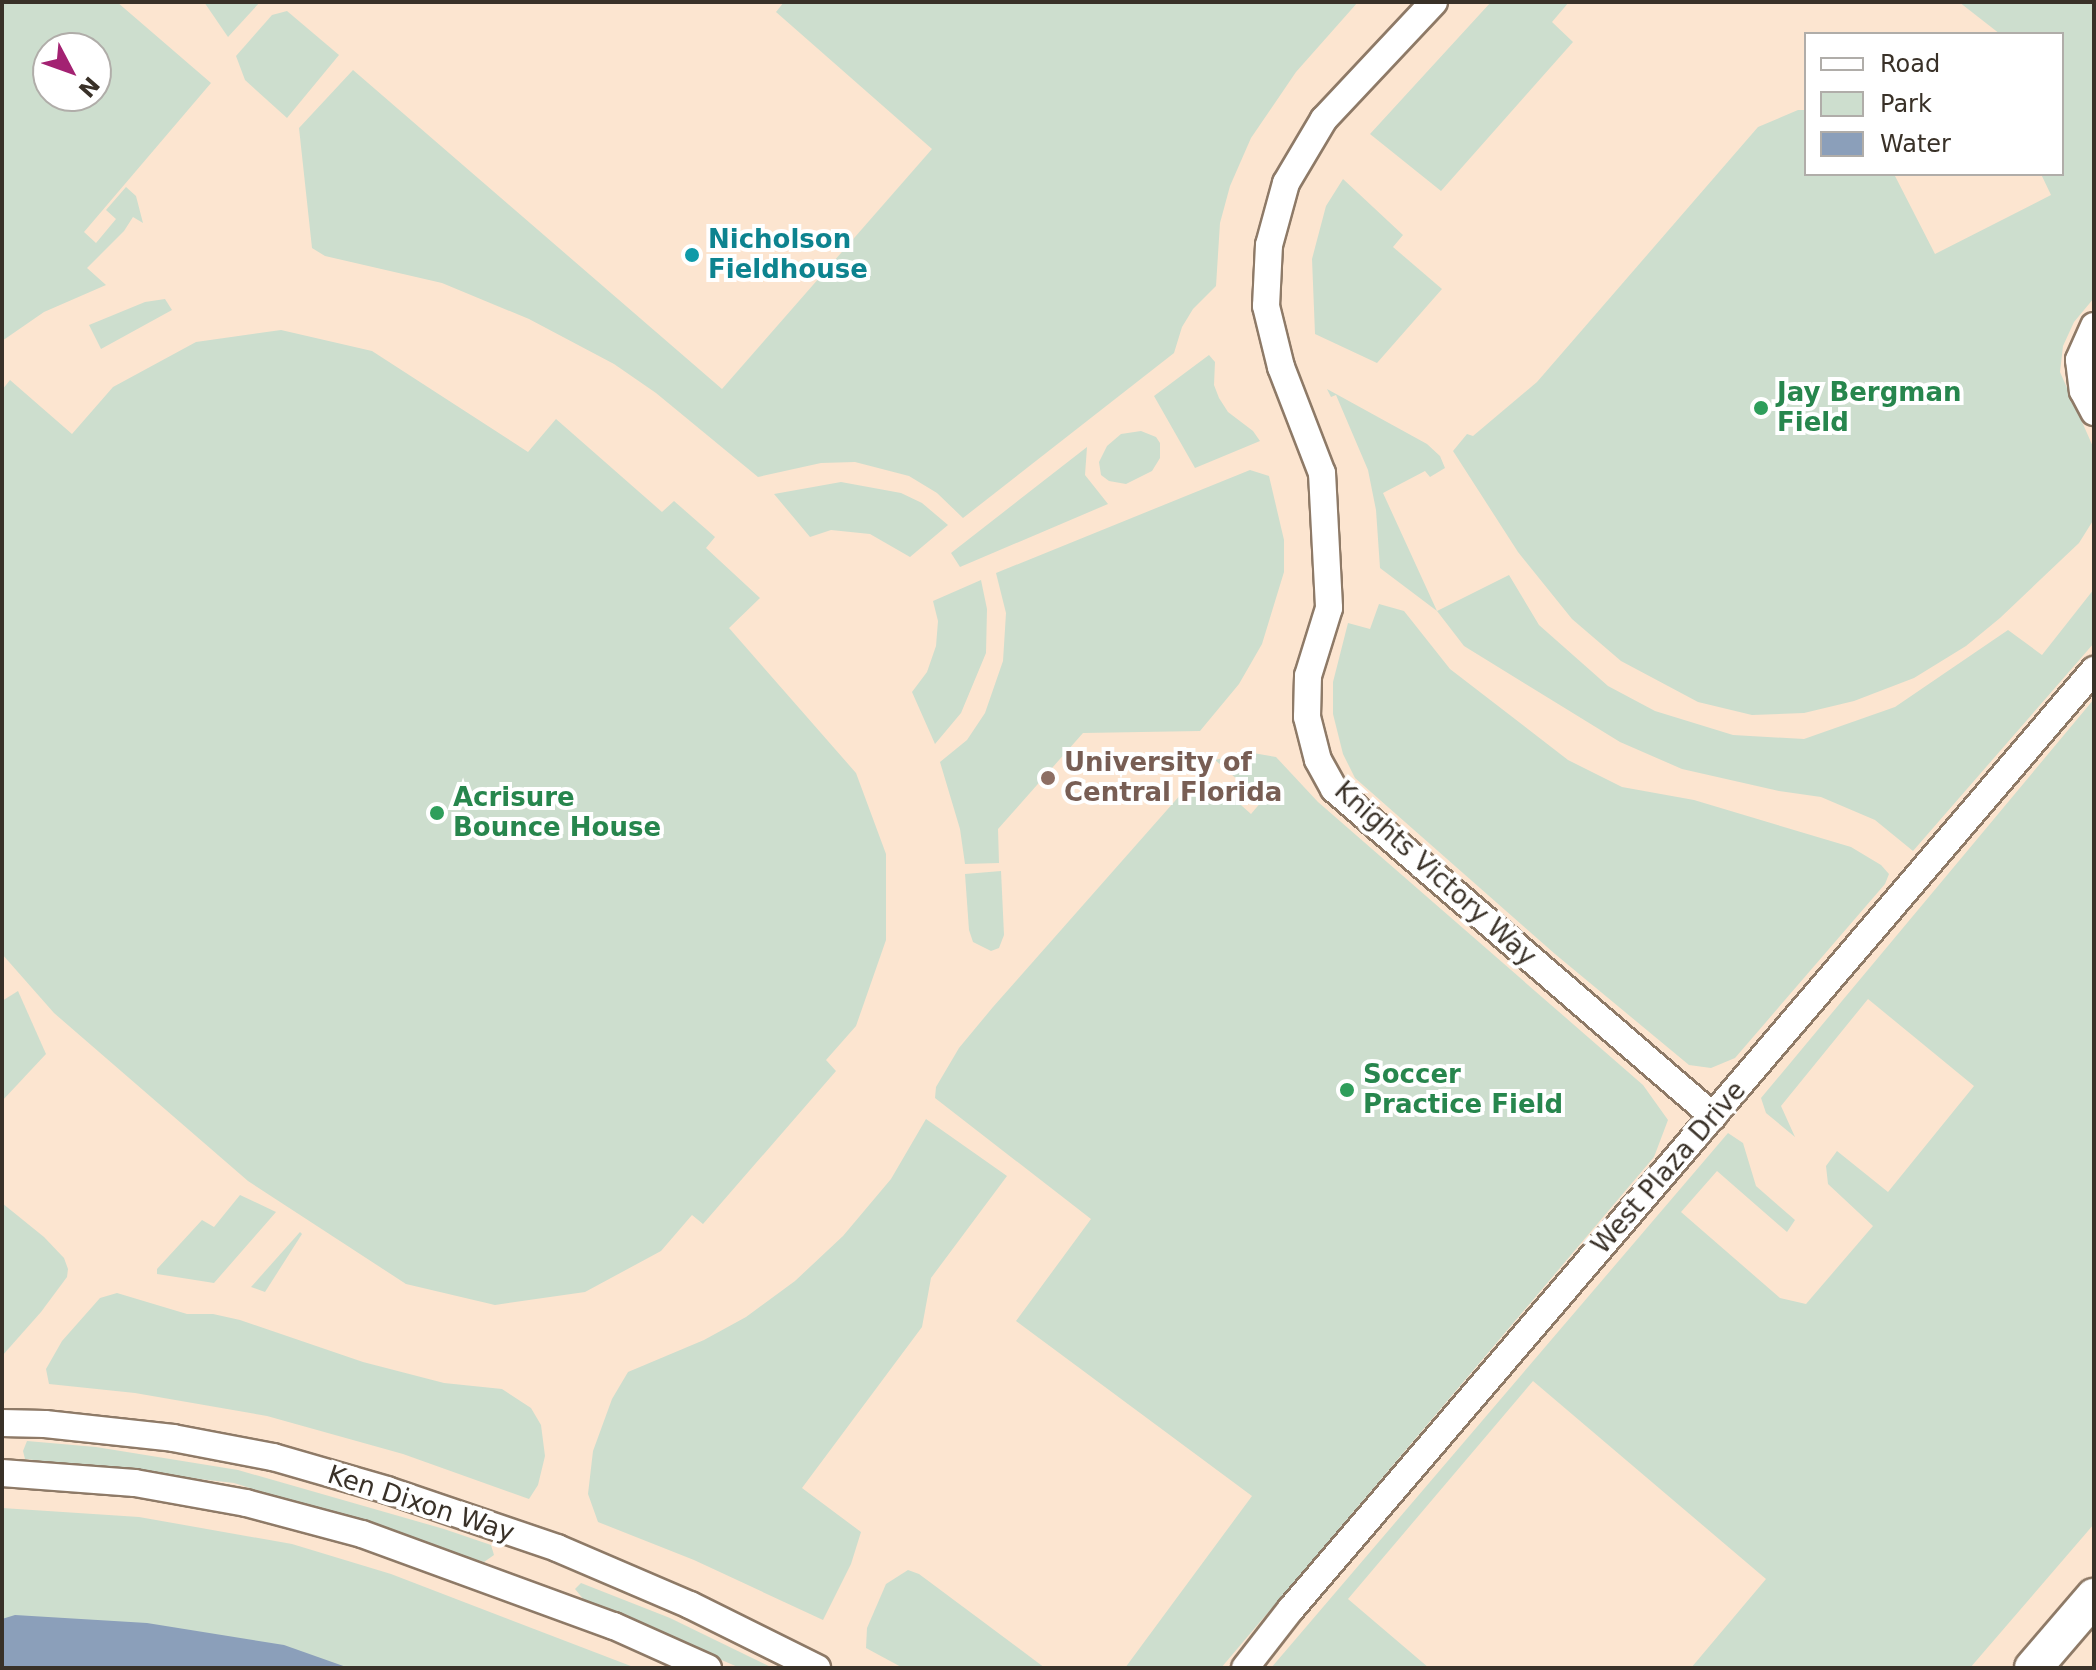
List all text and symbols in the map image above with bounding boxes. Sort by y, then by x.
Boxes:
north arrow [32,32,112,112]
legend [1804,32,2064,176]
text: Road [1880,50,1940,78]
text: N [74,72,104,102]
text: Park [1880,90,1932,118]
text: Water [1880,130,1951,158]
place label: Nicholson Fieldhouse [708,224,868,286]
marker: Nicholson Fieldhouse [683,246,701,264]
place label: Jay Bergman Field [1777,377,1961,438]
marker: Jay Bergman Field [1752,399,1770,417]
place label: University of Central Florida [1064,747,1282,808]
marker: University of Central Florida [1039,769,1057,787]
street label: Knights Victory Way [1328,775,1542,973]
place label: Acrisure Bounce House [453,782,661,844]
marker: Acrisure Bounce House [428,804,446,822]
place label: Soccer Practice Field [1363,1059,1563,1120]
street label: West Plaza Drive [1586,1075,1752,1261]
marker: Soccer Practice Field [1338,1081,1356,1099]
street label: Ken Dixon Way [324,1459,518,1549]

